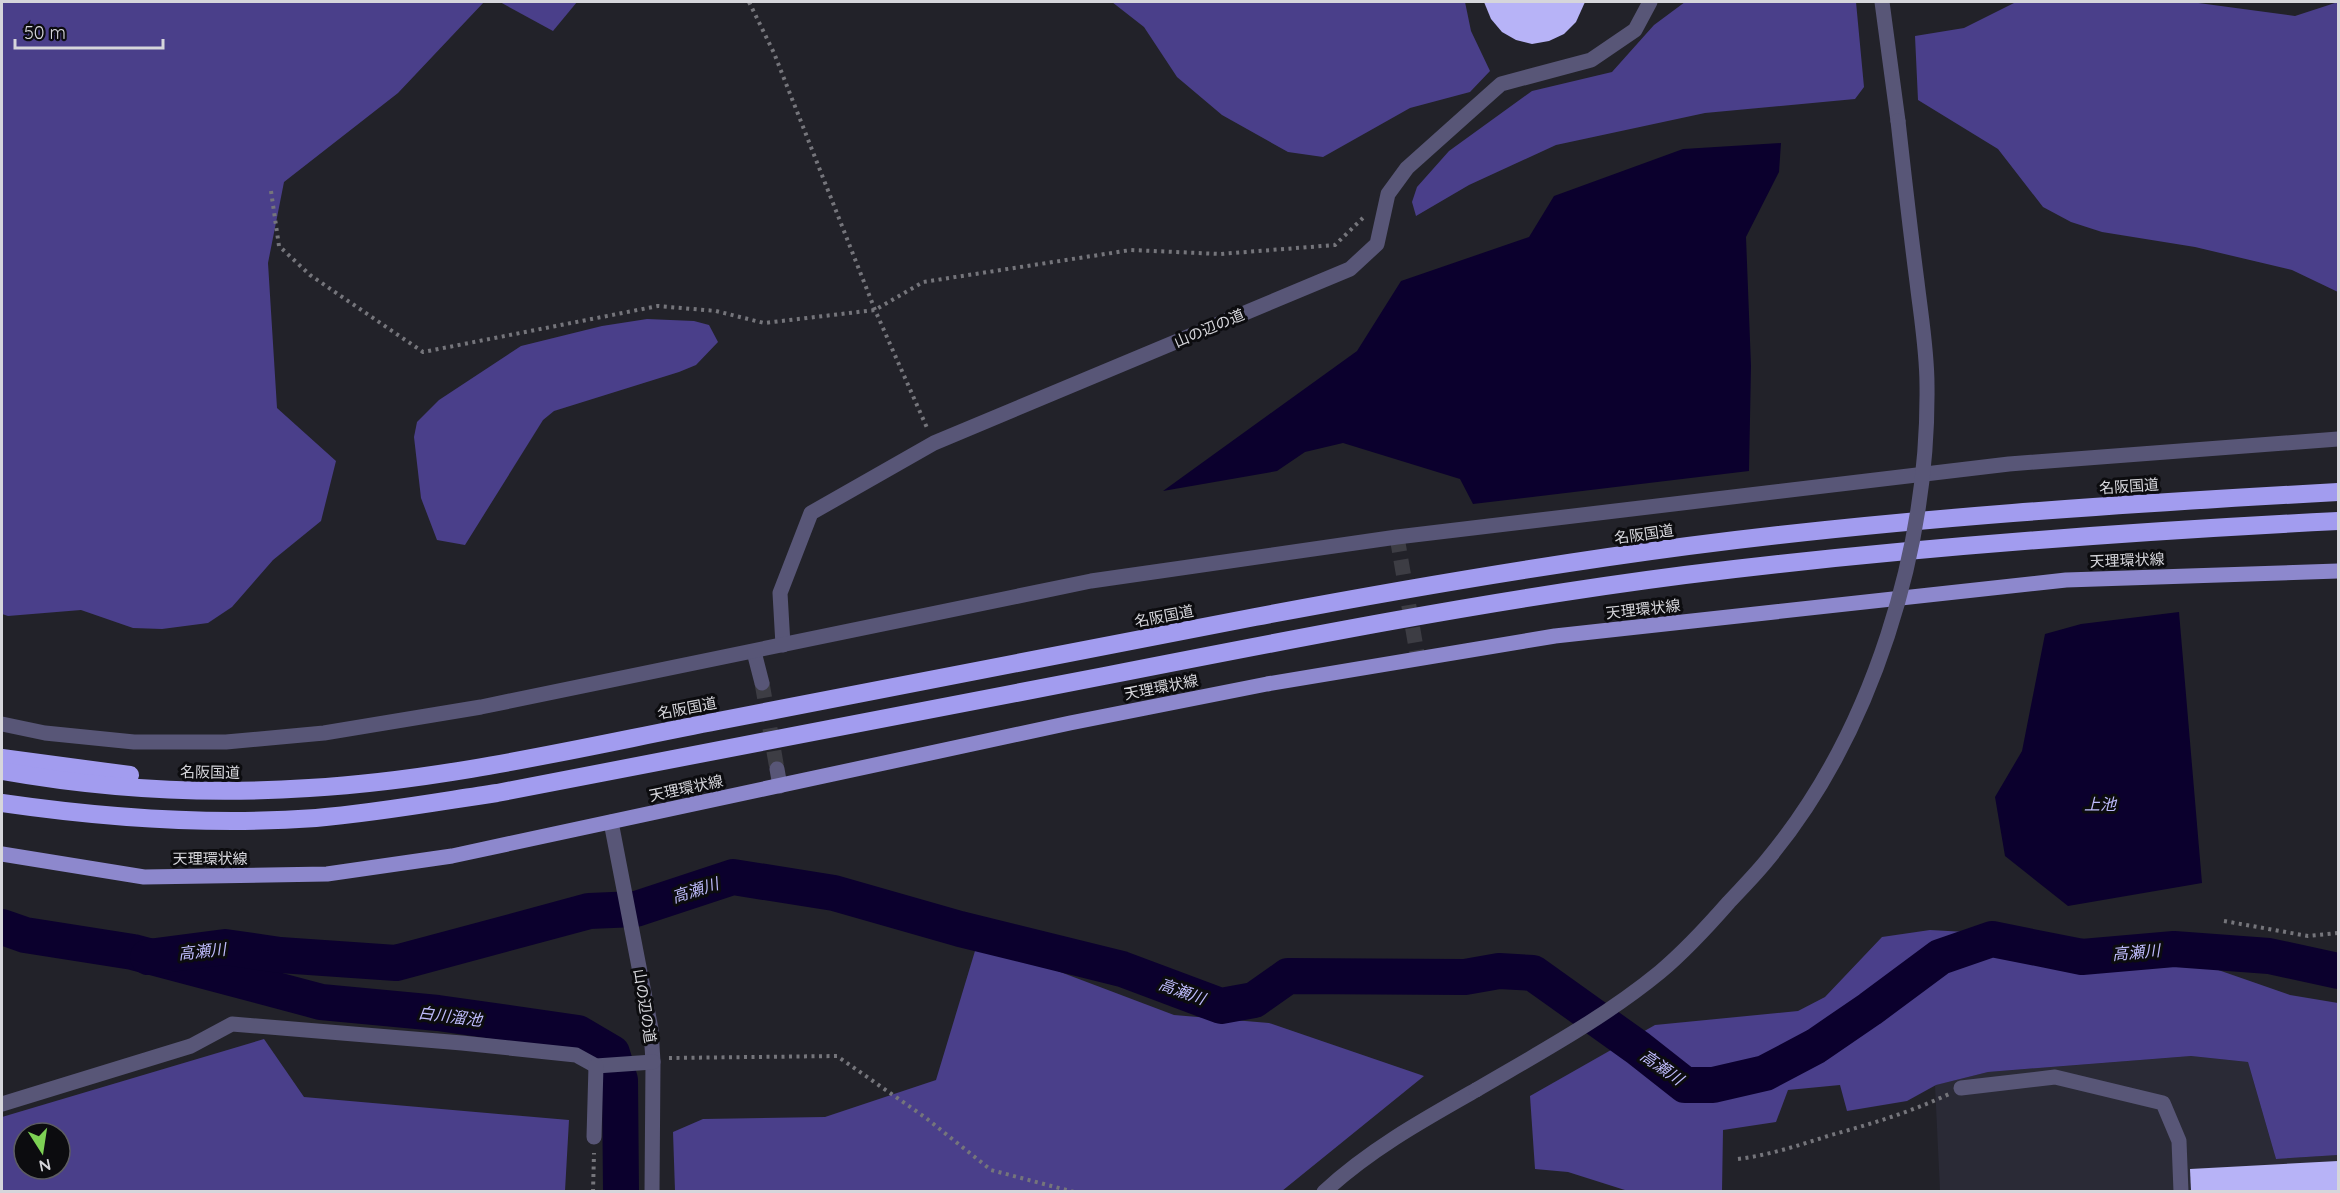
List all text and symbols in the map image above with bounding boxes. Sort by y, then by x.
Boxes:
scale bar [15,12,164,50]
text: 50 m [24,21,66,44]
street label: 山の辺の道 [1171,305,1247,351]
street label: 名阪国道 [2098,474,2160,498]
street label: 名阪国道 [1613,520,1675,548]
street label: 天理環状線 [2089,549,2165,571]
street label: 天理環状線 [1605,596,1681,622]
street label: 名阪国道 [1133,601,1195,631]
street label: 天理環状線 [1122,671,1200,703]
street label: 名阪国道 [656,693,718,723]
street label: 名阪国道 [180,762,240,782]
street label: 天理環状線 [647,771,725,805]
water label: 上池 [2084,794,2118,814]
street label: 天理環状線 [172,849,248,868]
water label: 高瀬川 [669,872,723,907]
water label: 高瀬川 [177,938,229,963]
water label: 高瀬川 [2111,940,2163,964]
street label: 山の辺の道 [630,967,660,1045]
water label: 高瀬川 [1156,973,1210,1009]
water label: 白川溜池 [417,1002,485,1030]
water label: 高瀬川 [1637,1045,1689,1090]
north arrow [12,1121,72,1181]
text: N [37,1155,53,1177]

